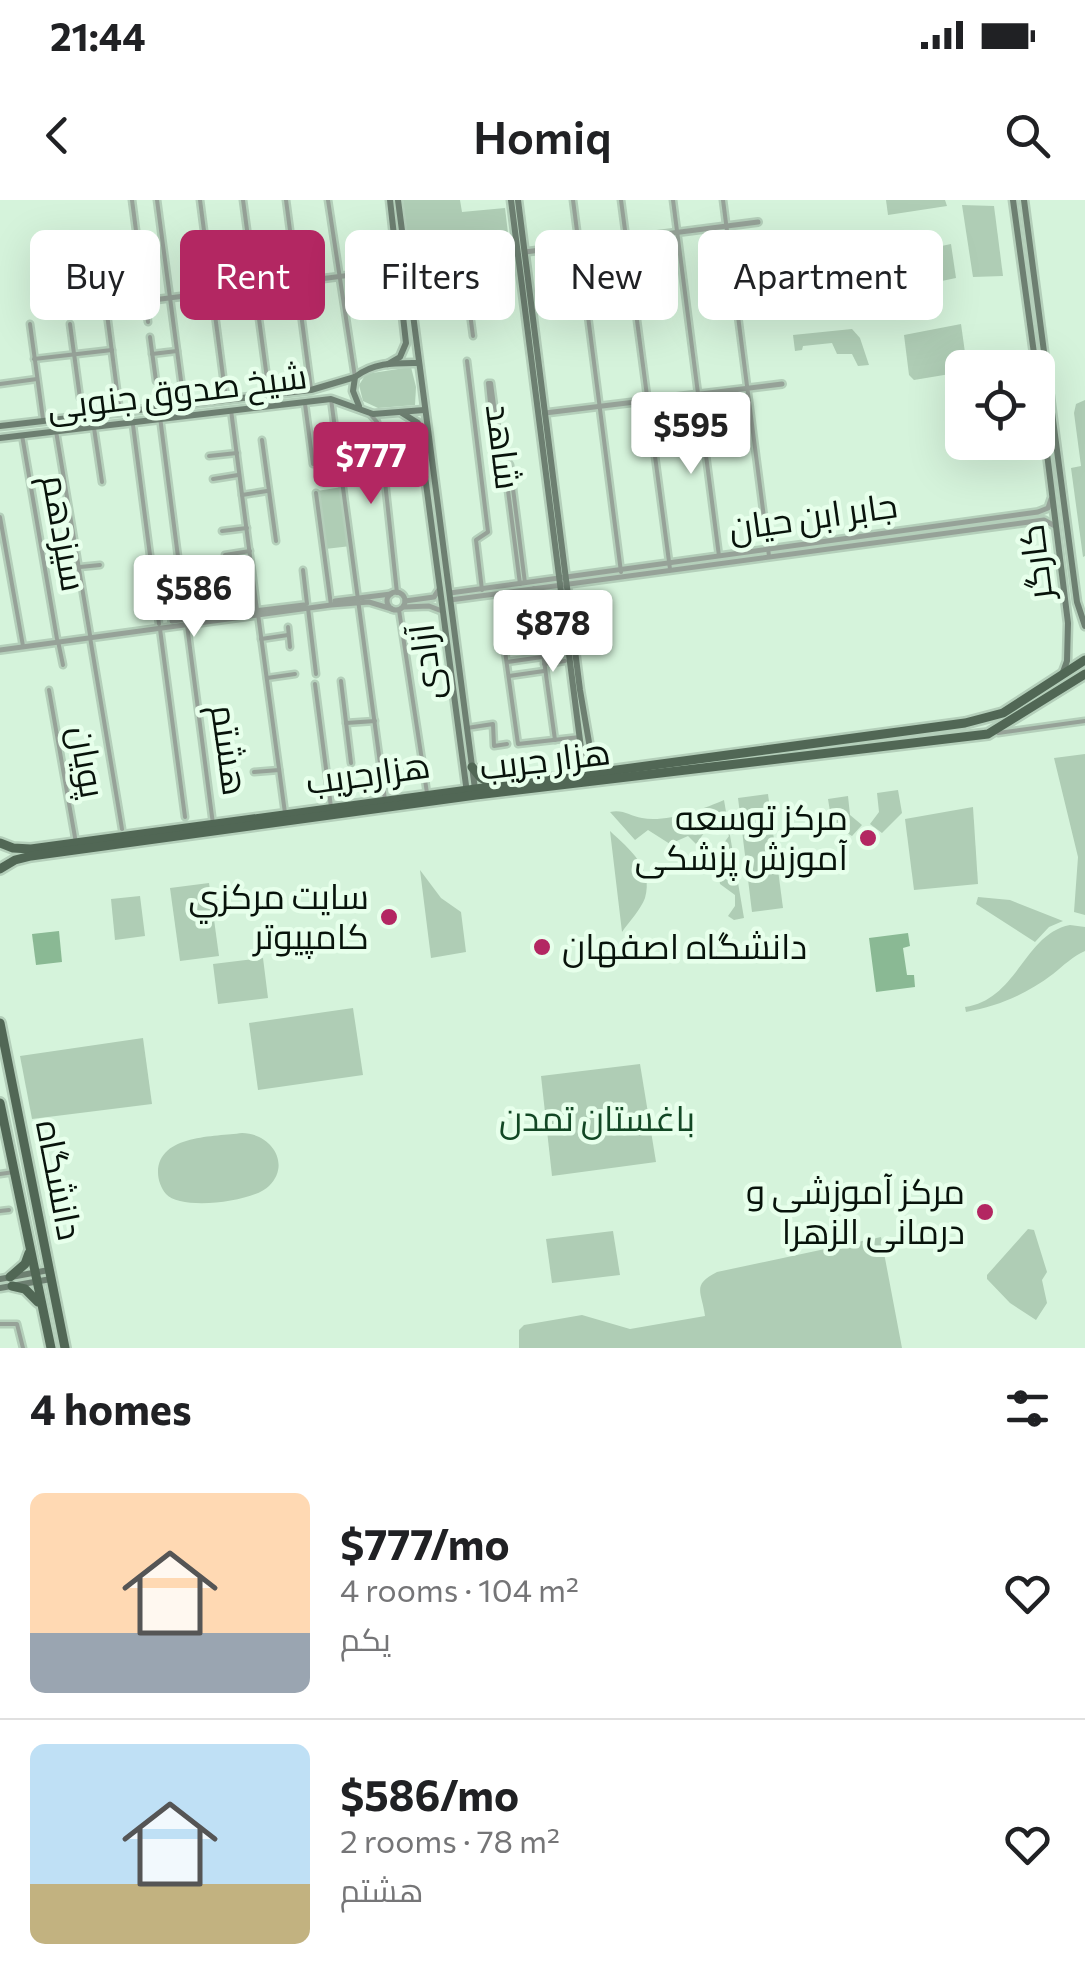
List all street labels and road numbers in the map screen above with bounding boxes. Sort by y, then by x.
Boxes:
street label: شیخ صدوق جنوبی [44,352,310,431]
street label: شاهد [479,401,532,492]
street label: سیزدهم [30,471,98,595]
street label: جابر ابن حیان [726,481,900,550]
street label: کارگر [1008,522,1061,604]
street label: آزادی [398,622,451,703]
street label: هشتم [199,701,259,799]
street label: پویان [58,722,117,802]
street label: هزار جریب [477,728,613,788]
street label: هزارجریب [303,742,433,802]
street label: دانشگاه [29,1116,94,1243]

